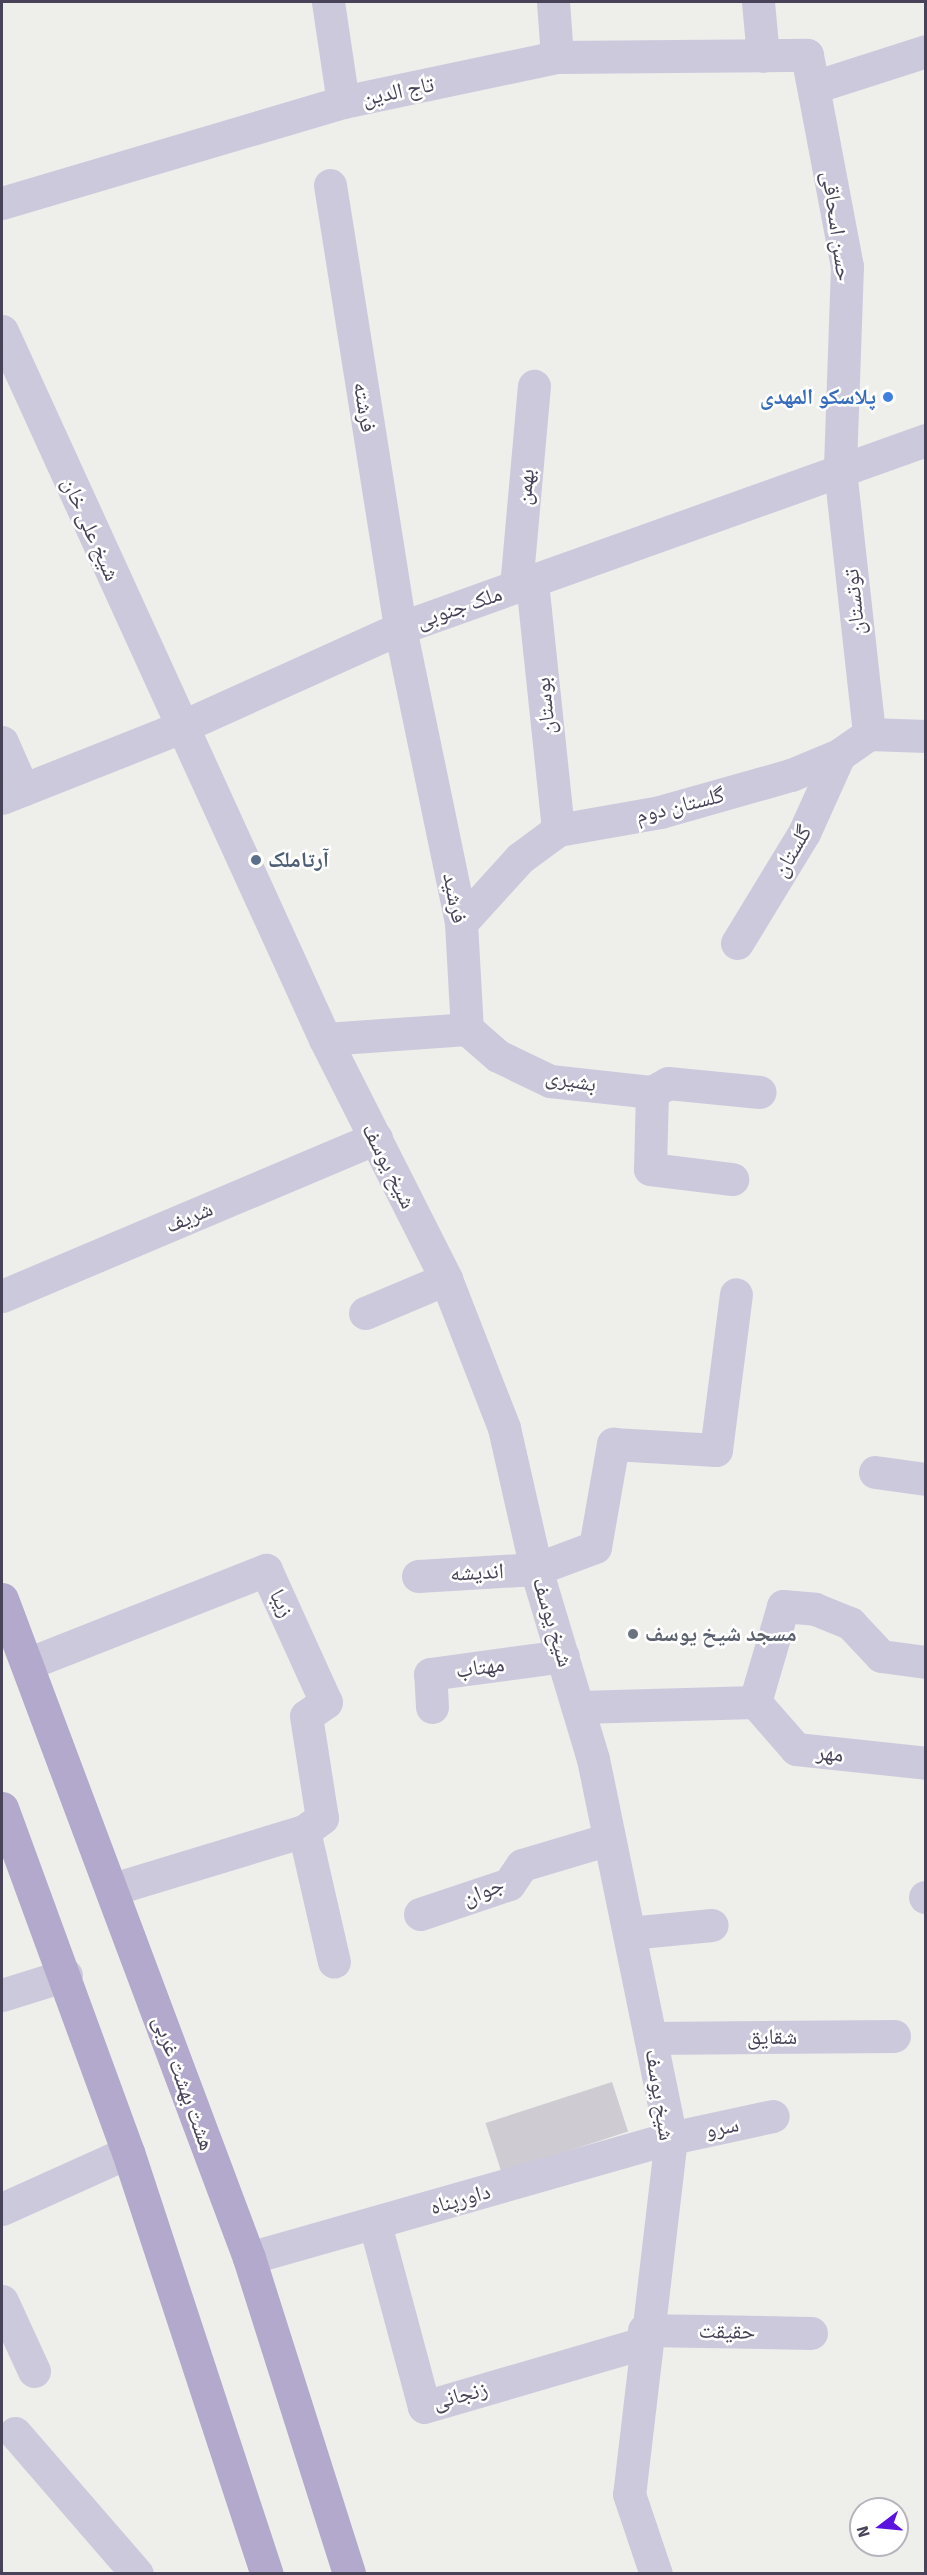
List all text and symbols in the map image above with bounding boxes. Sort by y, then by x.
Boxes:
street label: تاج الدین [360,71,436,111]
street label: حسن اسحاقی [816,169,858,283]
street label: فرشته [348,380,382,434]
place label: پلاسکو المهدی [760,384,876,410]
marker: پلاسکو المهدی [881,390,895,404]
street label: بهمن [510,468,540,506]
street label: شیخ علی خان [56,473,126,585]
street label: توتستان [837,568,871,636]
street label: ملک جنوبی [413,580,505,634]
street label: بوستان [529,676,561,736]
street label: گلستان دوم [633,781,727,829]
street label: گلستان [767,820,817,882]
place label: آرتاملک [268,847,329,873]
marker: آرتاملک [249,853,263,867]
street label: فرشید [437,870,473,926]
street label: بشیری [544,1063,598,1097]
street label: شیخ یوسف [356,1119,422,1213]
street label: شریف [161,1195,217,1239]
street label: اندیشه [449,1557,505,1587]
street label: شیخ یوسف [527,1574,579,1670]
street label: زیبا [264,1585,300,1621]
place label: مسجد شیخ یوسف [645,1621,797,1647]
marker: مسجد شیخ یوسف [626,1627,640,1641]
street label: مهتاب [454,1651,506,1683]
street label: مهر [815,1738,845,1768]
street label: جوان [458,1871,508,1911]
street label: هشت بهشت غربی [147,2012,221,2154]
street label: شقایق [747,2024,797,2050]
street label: شیخ یوسف [640,2047,680,2143]
street label: سرو [703,2111,741,2143]
street label: داورپناه [427,2178,493,2220]
street label: حقیقت [698,2317,756,2345]
street label: زنجانی [430,2375,490,2415]
north arrow [849,2497,909,2557]
text: N [852,2523,875,2540]

